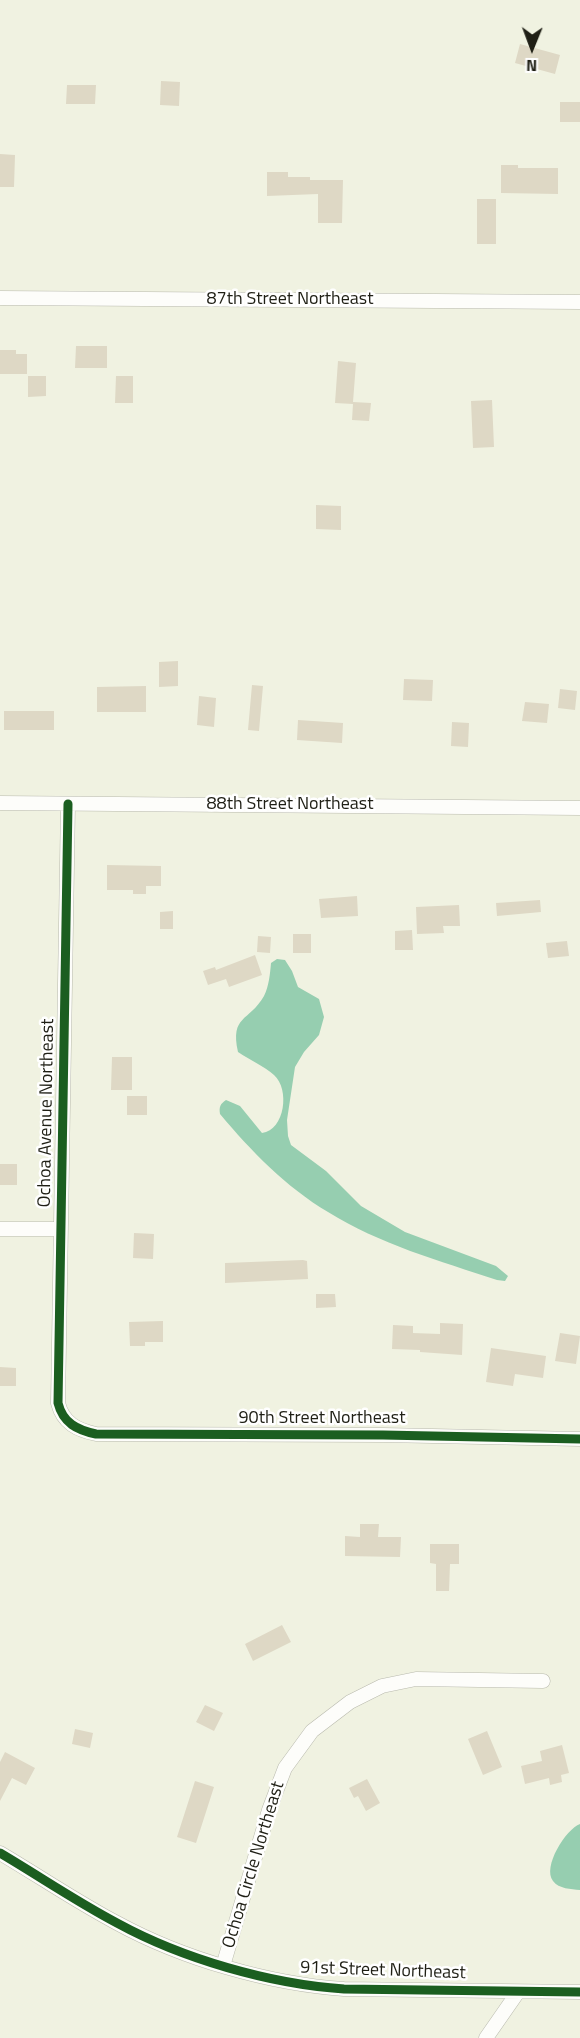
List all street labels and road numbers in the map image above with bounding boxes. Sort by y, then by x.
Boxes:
street label: 87th Street Northeast [206,289,374,311]
street label: 88th Street Northeast [206,794,374,816]
street label: Ochoa Avenue Northeast [35,1018,59,1208]
street label: 90th Street Northeast [238,1408,406,1430]
street label: Ochoa Circle Northeast [218,1779,290,1951]
street label: 91st Street Northeast [300,1957,466,1985]

